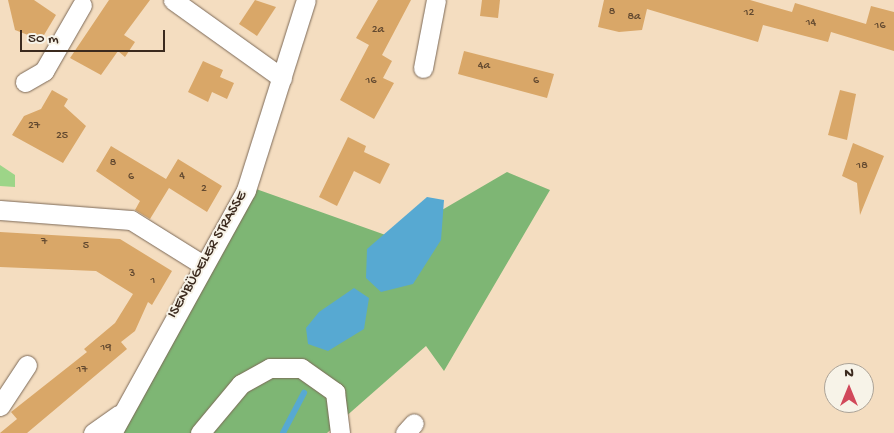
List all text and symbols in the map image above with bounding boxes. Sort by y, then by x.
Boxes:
house number: 8 [609,6,615,20]
house number: 12 [744,7,754,21]
house number: 8a [627,11,641,25]
house number: 14 [806,17,816,31]
scale bar [22,20,168,52]
house number: 16 [875,20,885,34]
house number: 2a [372,24,384,38]
text: 50 m [28,30,59,48]
house number: 4a [478,60,490,74]
house number: 16 [366,75,376,89]
house number: 6 [533,75,539,89]
house number: 27 [28,120,40,134]
house number: 25 [56,130,68,144]
house number: 8 [110,157,116,171]
house number: 18 [856,160,868,174]
house number: 4 [179,170,185,184]
house number: 6 [128,171,134,185]
house number: 2 [201,183,207,197]
street label: ISENBÜGELER STRASSE [164,188,252,322]
house number: 7 [41,236,47,250]
house number: 5 [83,240,89,254]
house number: 3 [129,268,135,282]
house number: 1 [151,275,155,289]
house number: 19 [101,342,111,356]
north arrow [824,363,874,413]
house number: 17 [76,364,88,378]
text: N [844,365,854,382]

